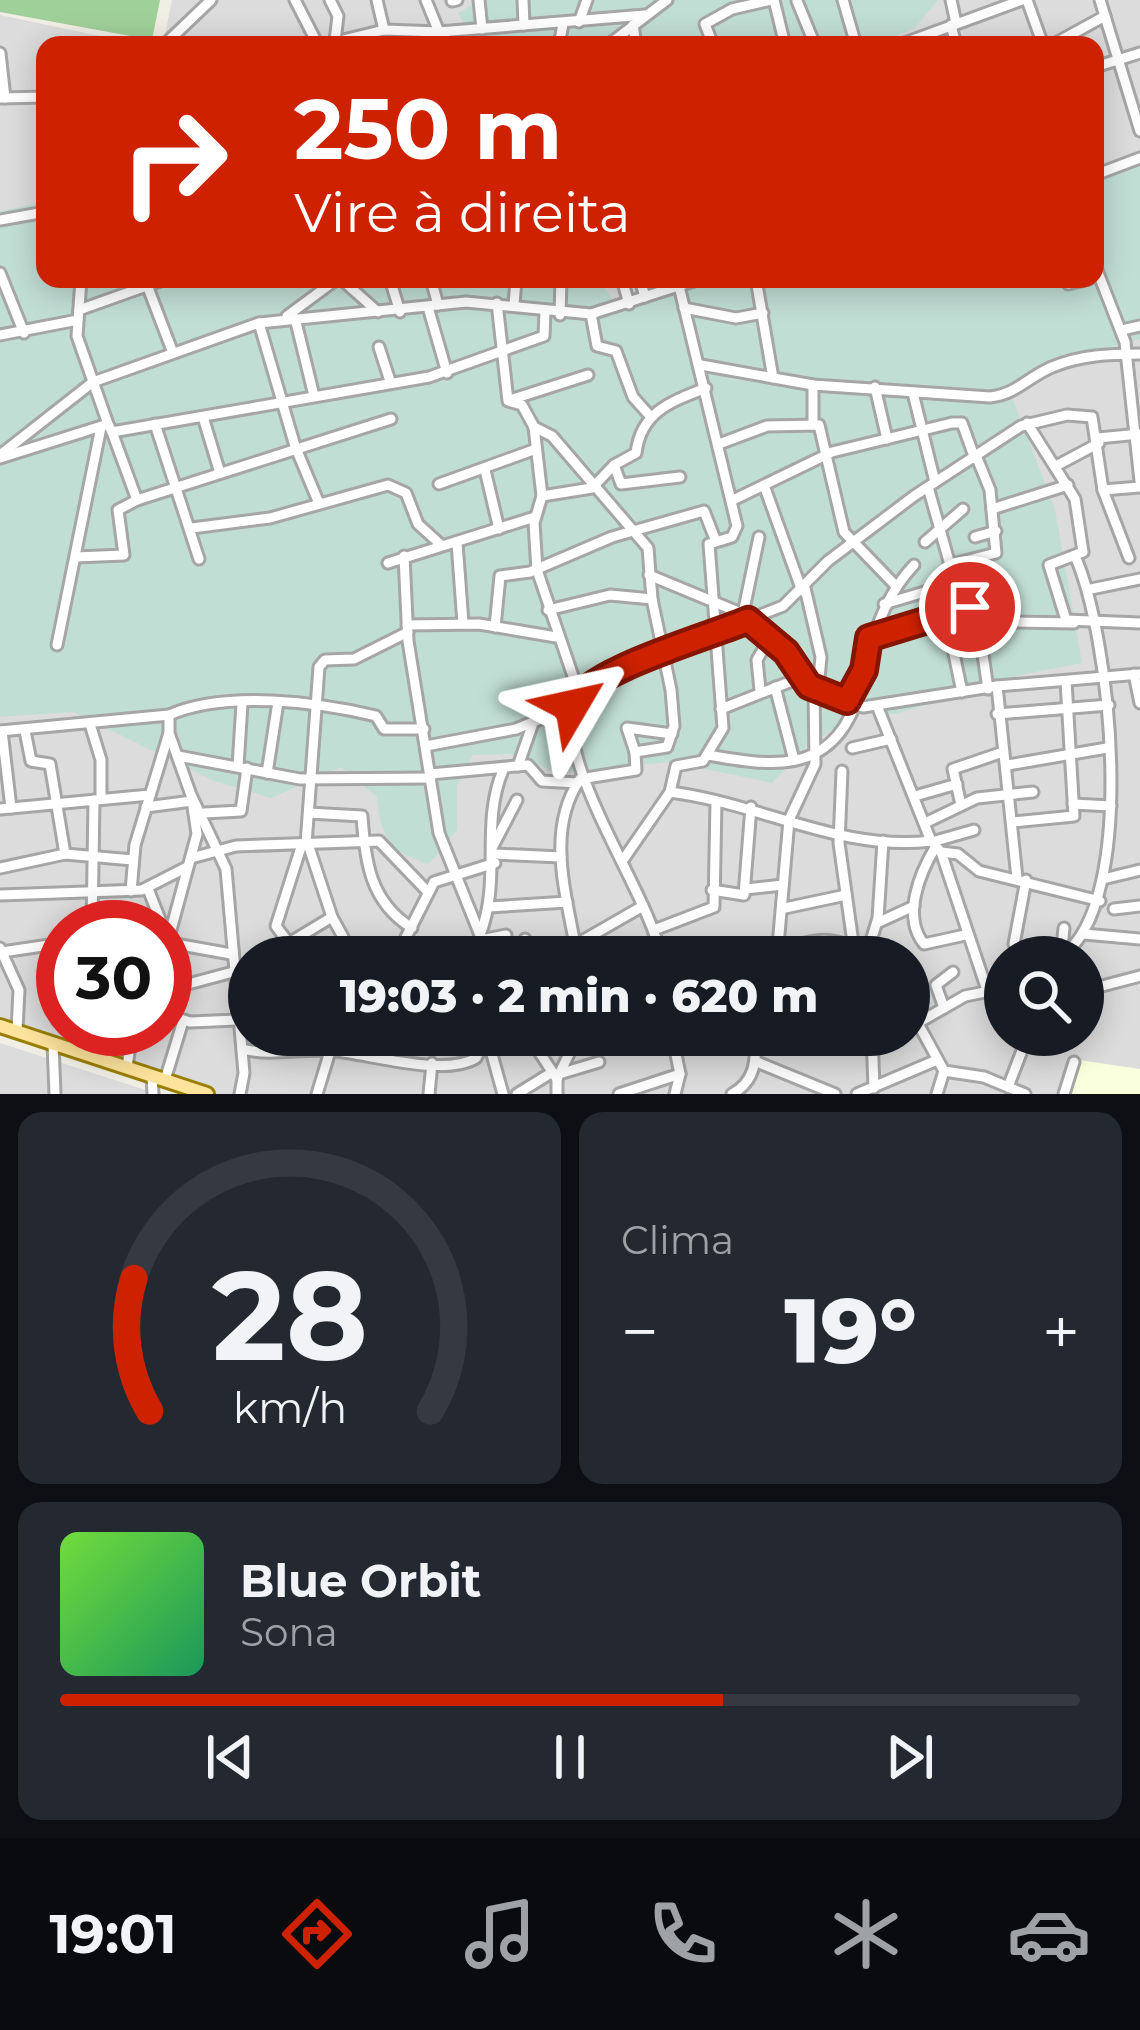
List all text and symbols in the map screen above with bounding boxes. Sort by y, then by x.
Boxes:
text: 250 m [294,78,562,180]
icon: right [96,84,252,240]
text: Vire à direita [294,180,631,246]
pin [919,556,1021,658]
icon: arrive [937,574,1003,640]
position arrow [509,643,635,769]
speed limit sign: 30 [36,900,192,1056]
map controls [984,936,1104,1056]
button: search [984,936,1104,1056]
text: 19:03 · 2 min · 620 m [340,968,818,1023]
text: Clima [621,1216,734,1264]
text: 28 [211,1239,367,1391]
text: 19° [784,1276,917,1386]
text: − [621,1291,659,1372]
text: + [1042,1291,1080,1372]
text: km/h [232,1381,347,1434]
text: Blue Orbit [240,1553,481,1608]
text: Sona [240,1608,338,1656]
icon: previous [197,1724,263,1790]
icon: pause [537,1724,603,1790]
icon: next [877,1724,943,1790]
icon: directions [275,1892,359,1976]
icon: music [458,1892,542,1976]
icon: phone [641,1892,725,1976]
icon: climate [824,1892,908,1976]
icon: car [1007,1892,1091,1976]
text: 19:01 [49,1901,177,1967]

